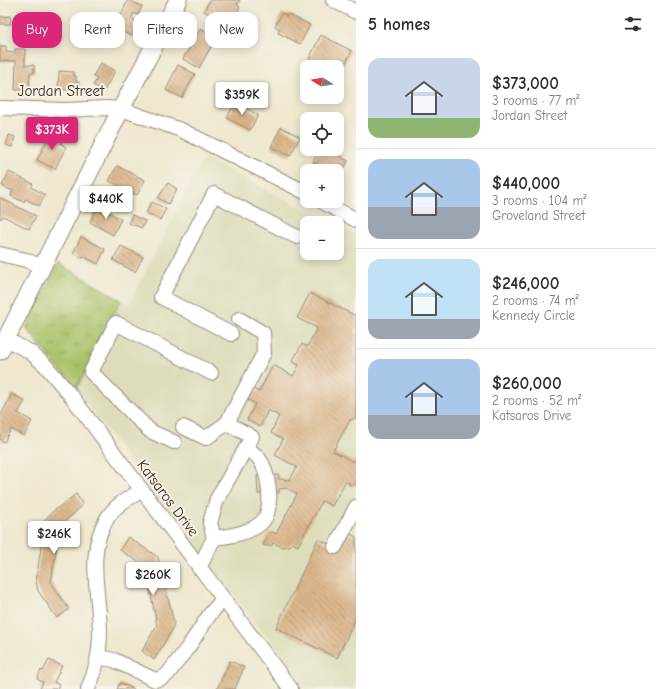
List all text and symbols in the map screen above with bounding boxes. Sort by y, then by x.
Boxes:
chip: Buy [12,12,62,48]
chip: Rent [70,12,125,48]
chip: Filters [133,12,197,48]
chip: New [205,12,258,48]
icon: filters [622,13,644,35]
text: 5 homes [368,15,430,34]
north arrow [300,60,344,104]
map controls [300,60,344,260]
icon: home [400,74,448,122]
text: $373,000 [492,74,559,93]
street label: Jordan Street [18,82,105,100]
pin: $359K [214,82,270,116]
text: $359K [224,87,260,102]
text: 3 rooms · 77 m² [492,93,579,108]
text: Jordan Street [492,108,567,123]
button: locate [300,112,344,156]
pin: $373K [24,117,80,151]
text: $373K [35,122,69,137]
button: + [300,164,344,208]
text: $440,000 [492,174,560,193]
icon: home [400,175,448,223]
pin: $440K [78,186,134,220]
text: $440K [89,191,123,206]
text: 3 rooms · 104 m² [492,193,586,208]
text: Groveland Street [492,208,585,223]
button: − [300,216,344,260]
text: $246,000 [492,274,559,293]
icon: home [400,275,448,323]
text: 2 rooms · 74 m² [492,293,579,308]
text: Kennedy Circle [492,308,575,323]
text: $260,000 [492,374,562,393]
icon: home [400,375,448,423]
text: 2 rooms · 52 m² [492,393,581,408]
text: Katsaros Drive [492,408,571,423]
street label: Katsaros Drive [133,456,203,540]
pin: $246K [26,521,82,555]
text: $246K [37,526,71,541]
pin: $260K [125,562,181,596]
text: $260K [135,567,171,582]

